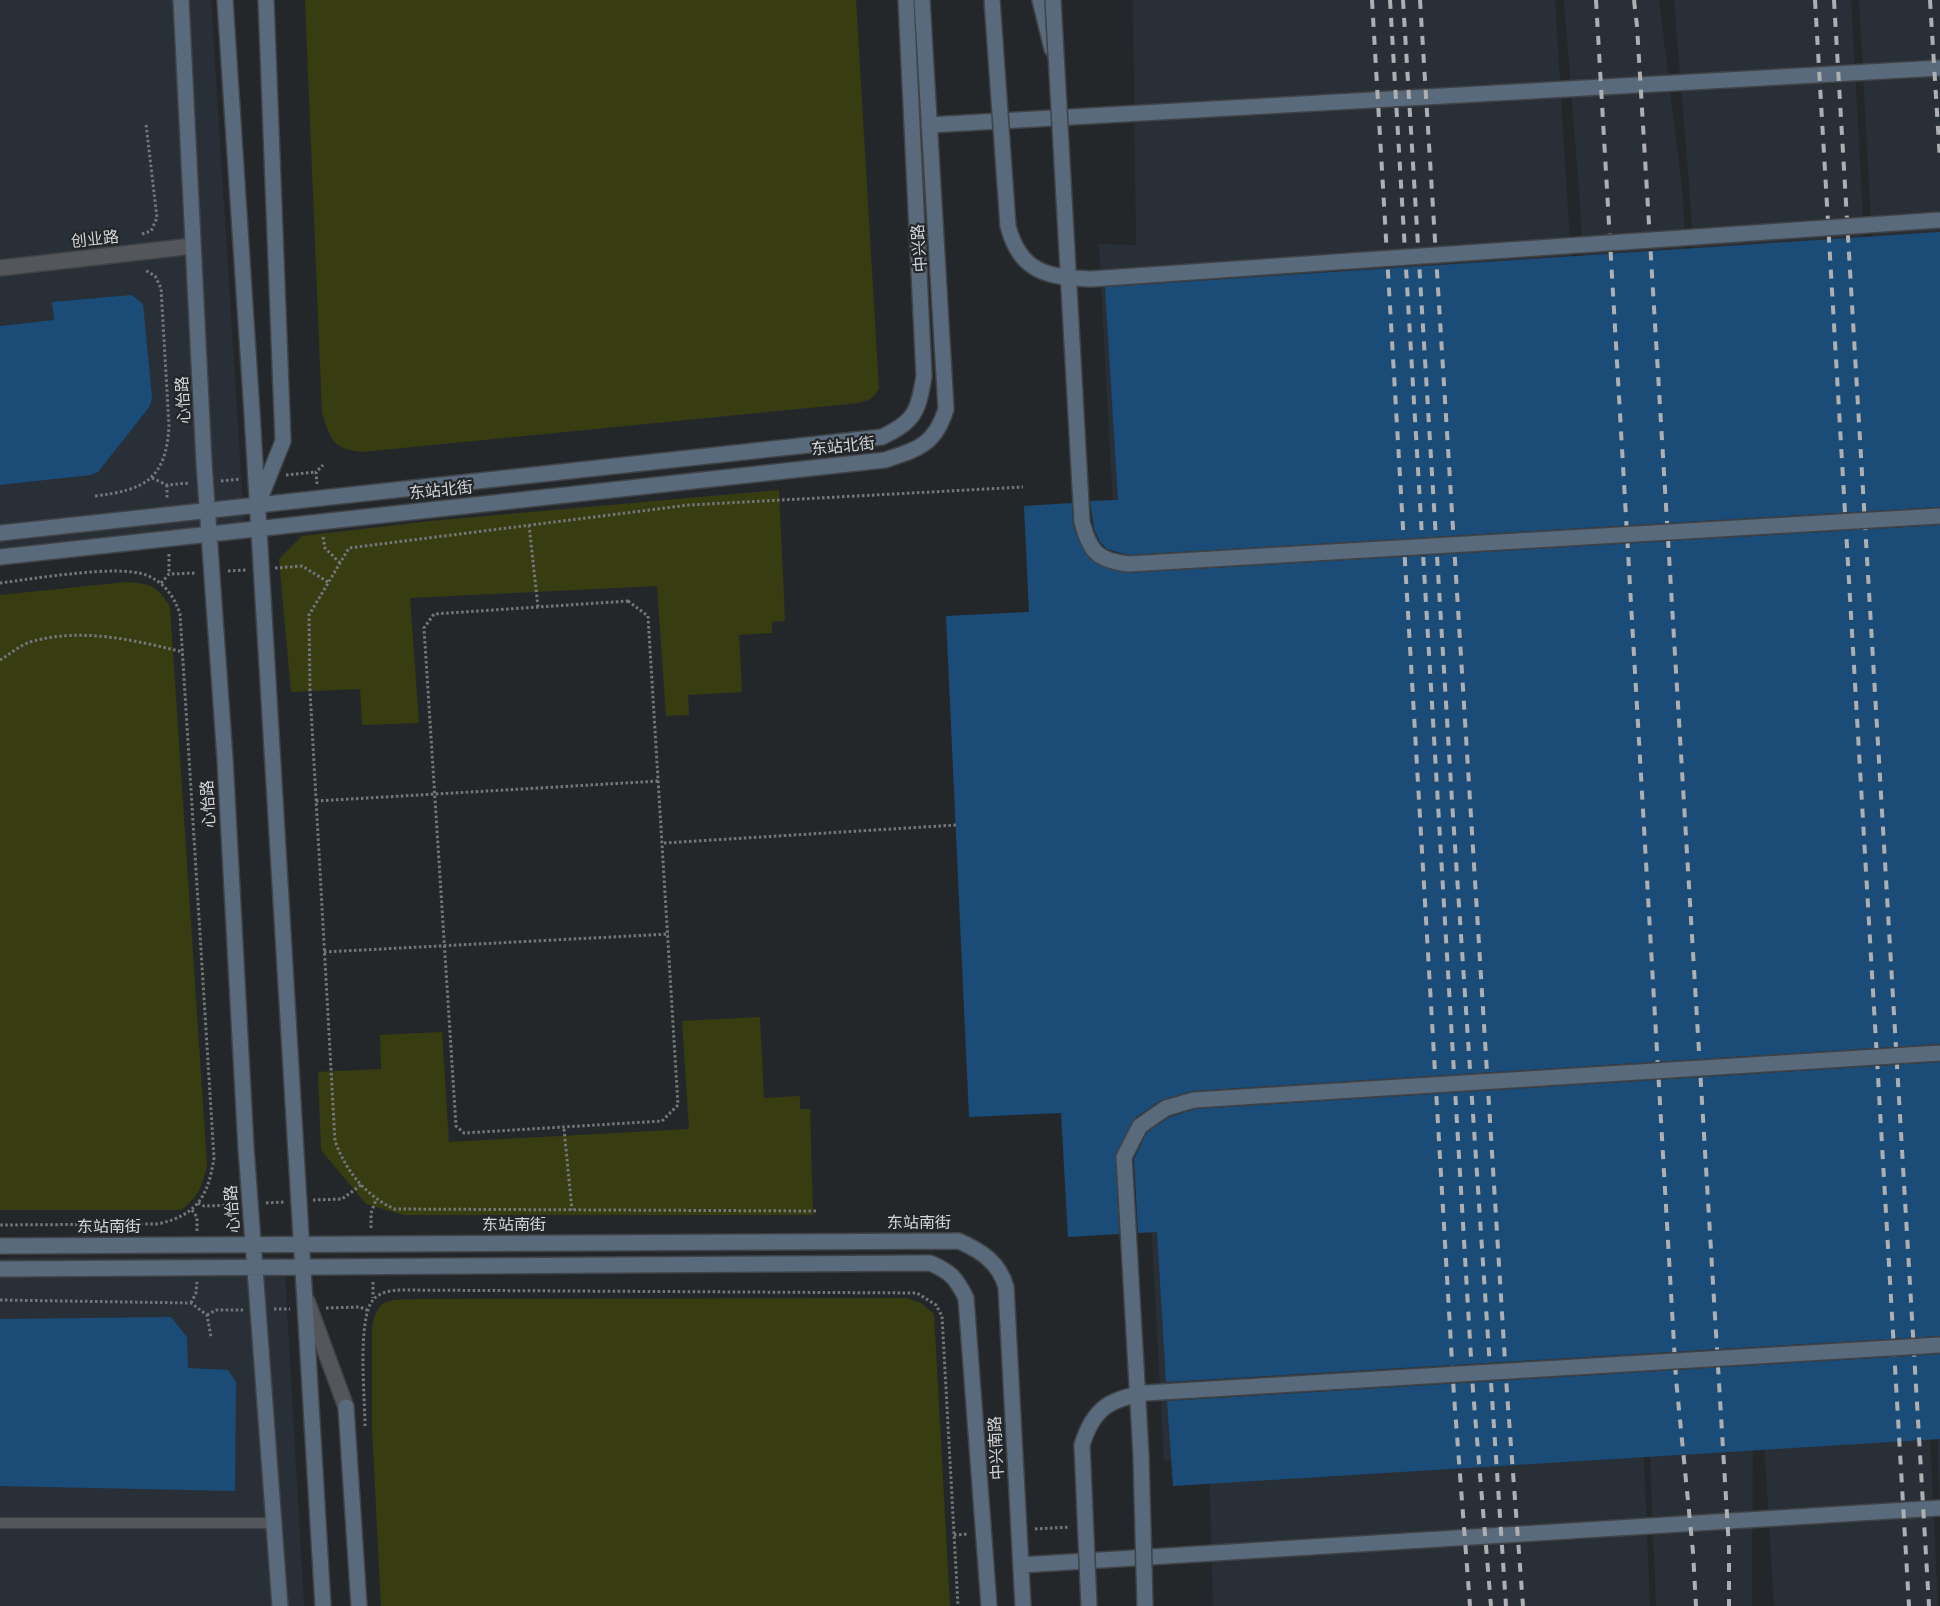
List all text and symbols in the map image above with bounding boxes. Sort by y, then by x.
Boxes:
street label: 中兴路 [909,223,931,273]
street label: 创业路 [70,228,120,252]
street label: 心怡路 [173,376,195,424]
street label: 东站北街 [810,434,876,460]
street label: 东站北街 [408,478,474,504]
street label: 心怡路 [198,780,220,828]
street label: 心怡路 [222,1184,244,1234]
street label: 东站南街 [887,1214,951,1234]
street label: 东站南街 [482,1216,546,1236]
street label: 东站南街 [77,1218,141,1238]
street label: 中兴南路 [986,1416,1008,1480]

